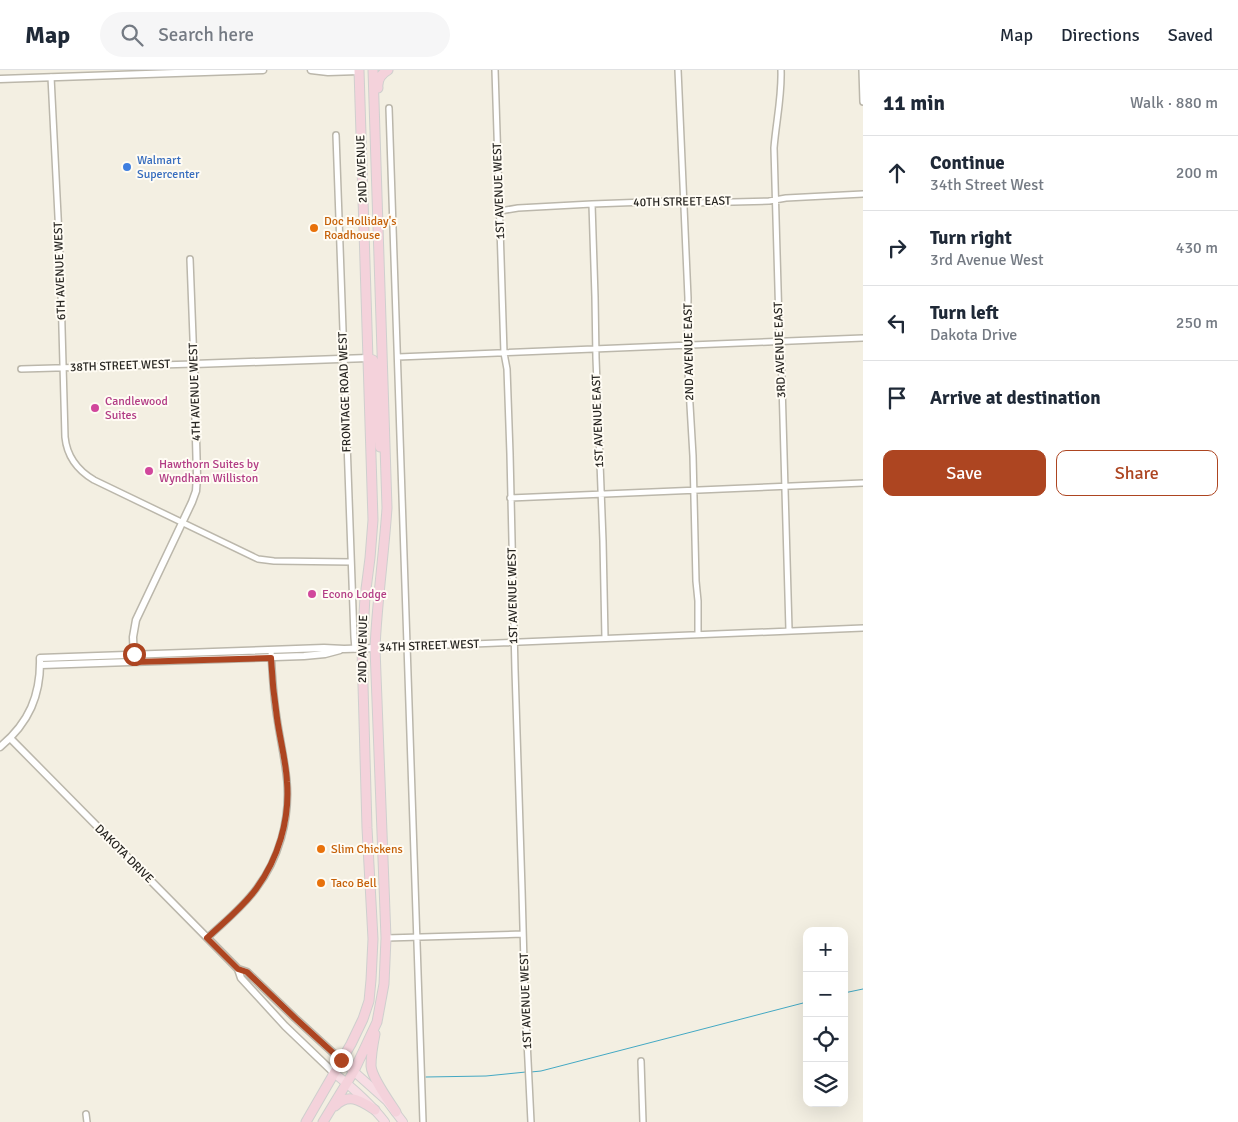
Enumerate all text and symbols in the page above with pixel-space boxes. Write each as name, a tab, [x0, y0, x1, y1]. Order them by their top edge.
search box	[100, 12, 450, 57]
text: Map	[25, 20, 70, 50]
icon: search	[118, 21, 146, 49]
text: Search here	[158, 23, 254, 47]
text: Map	[1000, 24, 1033, 46]
text: Directions	[1061, 24, 1140, 46]
text: Saved	[1168, 24, 1213, 46]
text: 11 min	[883, 90, 945, 116]
text: Walk · 880 m	[1130, 93, 1218, 113]
street label: 2ND AVENUE	[353, 134, 371, 203]
street label: 1ST AVENUE WEST	[490, 142, 508, 240]
text: Continue	[930, 151, 1005, 175]
place label: Walmart Supercenter	[137, 153, 200, 182]
icon: ahead	[883, 159, 911, 187]
marker: Walmart Supercenter	[121, 161, 133, 173]
text: 200 m	[1176, 163, 1218, 183]
text: 34th Street West	[930, 175, 1044, 195]
street label: 40TH STREET EAST	[633, 194, 731, 210]
place label: Doc Holliday's Roadhouse	[324, 214, 396, 243]
street label: 6TH AVENUE WEST	[51, 221, 69, 320]
marker: Doc Holliday's Roadhouse	[308, 222, 320, 234]
text: Turn right	[930, 226, 1012, 250]
icon: right	[883, 234, 911, 262]
text: 430 m	[1176, 238, 1218, 258]
text: 3rd Avenue West	[930, 250, 1044, 270]
street label: 3RD AVENUE EAST	[771, 301, 789, 398]
text: Turn left	[930, 301, 999, 325]
street label: 2ND AVENUE EAST	[681, 303, 697, 401]
icon: left	[883, 309, 911, 337]
text: 250 m	[1176, 313, 1218, 333]
text: Dakota Drive	[930, 325, 1017, 345]
street label: FRONTAGE ROAD WEST	[335, 331, 355, 453]
street label: 4TH AVENUE WEST	[186, 342, 204, 441]
street label: 38TH STREET WEST	[70, 357, 171, 375]
street label: 1ST AVENUE EAST	[589, 374, 607, 468]
icon: arrive	[883, 384, 911, 412]
text: Arrive at destination	[930, 386, 1101, 410]
place label: Candlewood Suites	[105, 394, 168, 423]
marker: Candlewood Suites	[89, 402, 101, 414]
button: Save	[883, 450, 1046, 496]
button: Share	[1056, 450, 1218, 496]
place label: Hawthorn Suites by Wyndham Williston	[159, 457, 259, 486]
marker: Hawthorn Suites by Wyndham Williston	[143, 465, 155, 477]
street label: 1ST AVENUE WEST	[505, 547, 521, 644]
place label: Econo Lodge	[322, 587, 387, 602]
marker: Econo Lodge	[306, 588, 318, 600]
street label: 2ND AVENUE	[355, 614, 371, 683]
street label: 34TH STREET WEST	[379, 637, 480, 655]
route start	[123, 643, 146, 666]
street label: DAKOTA DRIVE	[92, 822, 157, 887]
place label: Slim Chickens	[331, 842, 403, 857]
marker: Slim Chickens	[315, 843, 327, 855]
place label: Taco Bell	[331, 876, 377, 891]
marker: Taco Bell	[315, 877, 327, 889]
map controls	[803, 927, 848, 1107]
button: +	[803, 927, 848, 972]
street label: 1ST AVENUE WEST	[517, 952, 535, 1050]
button: −	[803, 972, 848, 1017]
button: locate	[803, 1017, 848, 1062]
route end	[330, 1049, 353, 1072]
button: layers	[803, 1062, 848, 1107]

